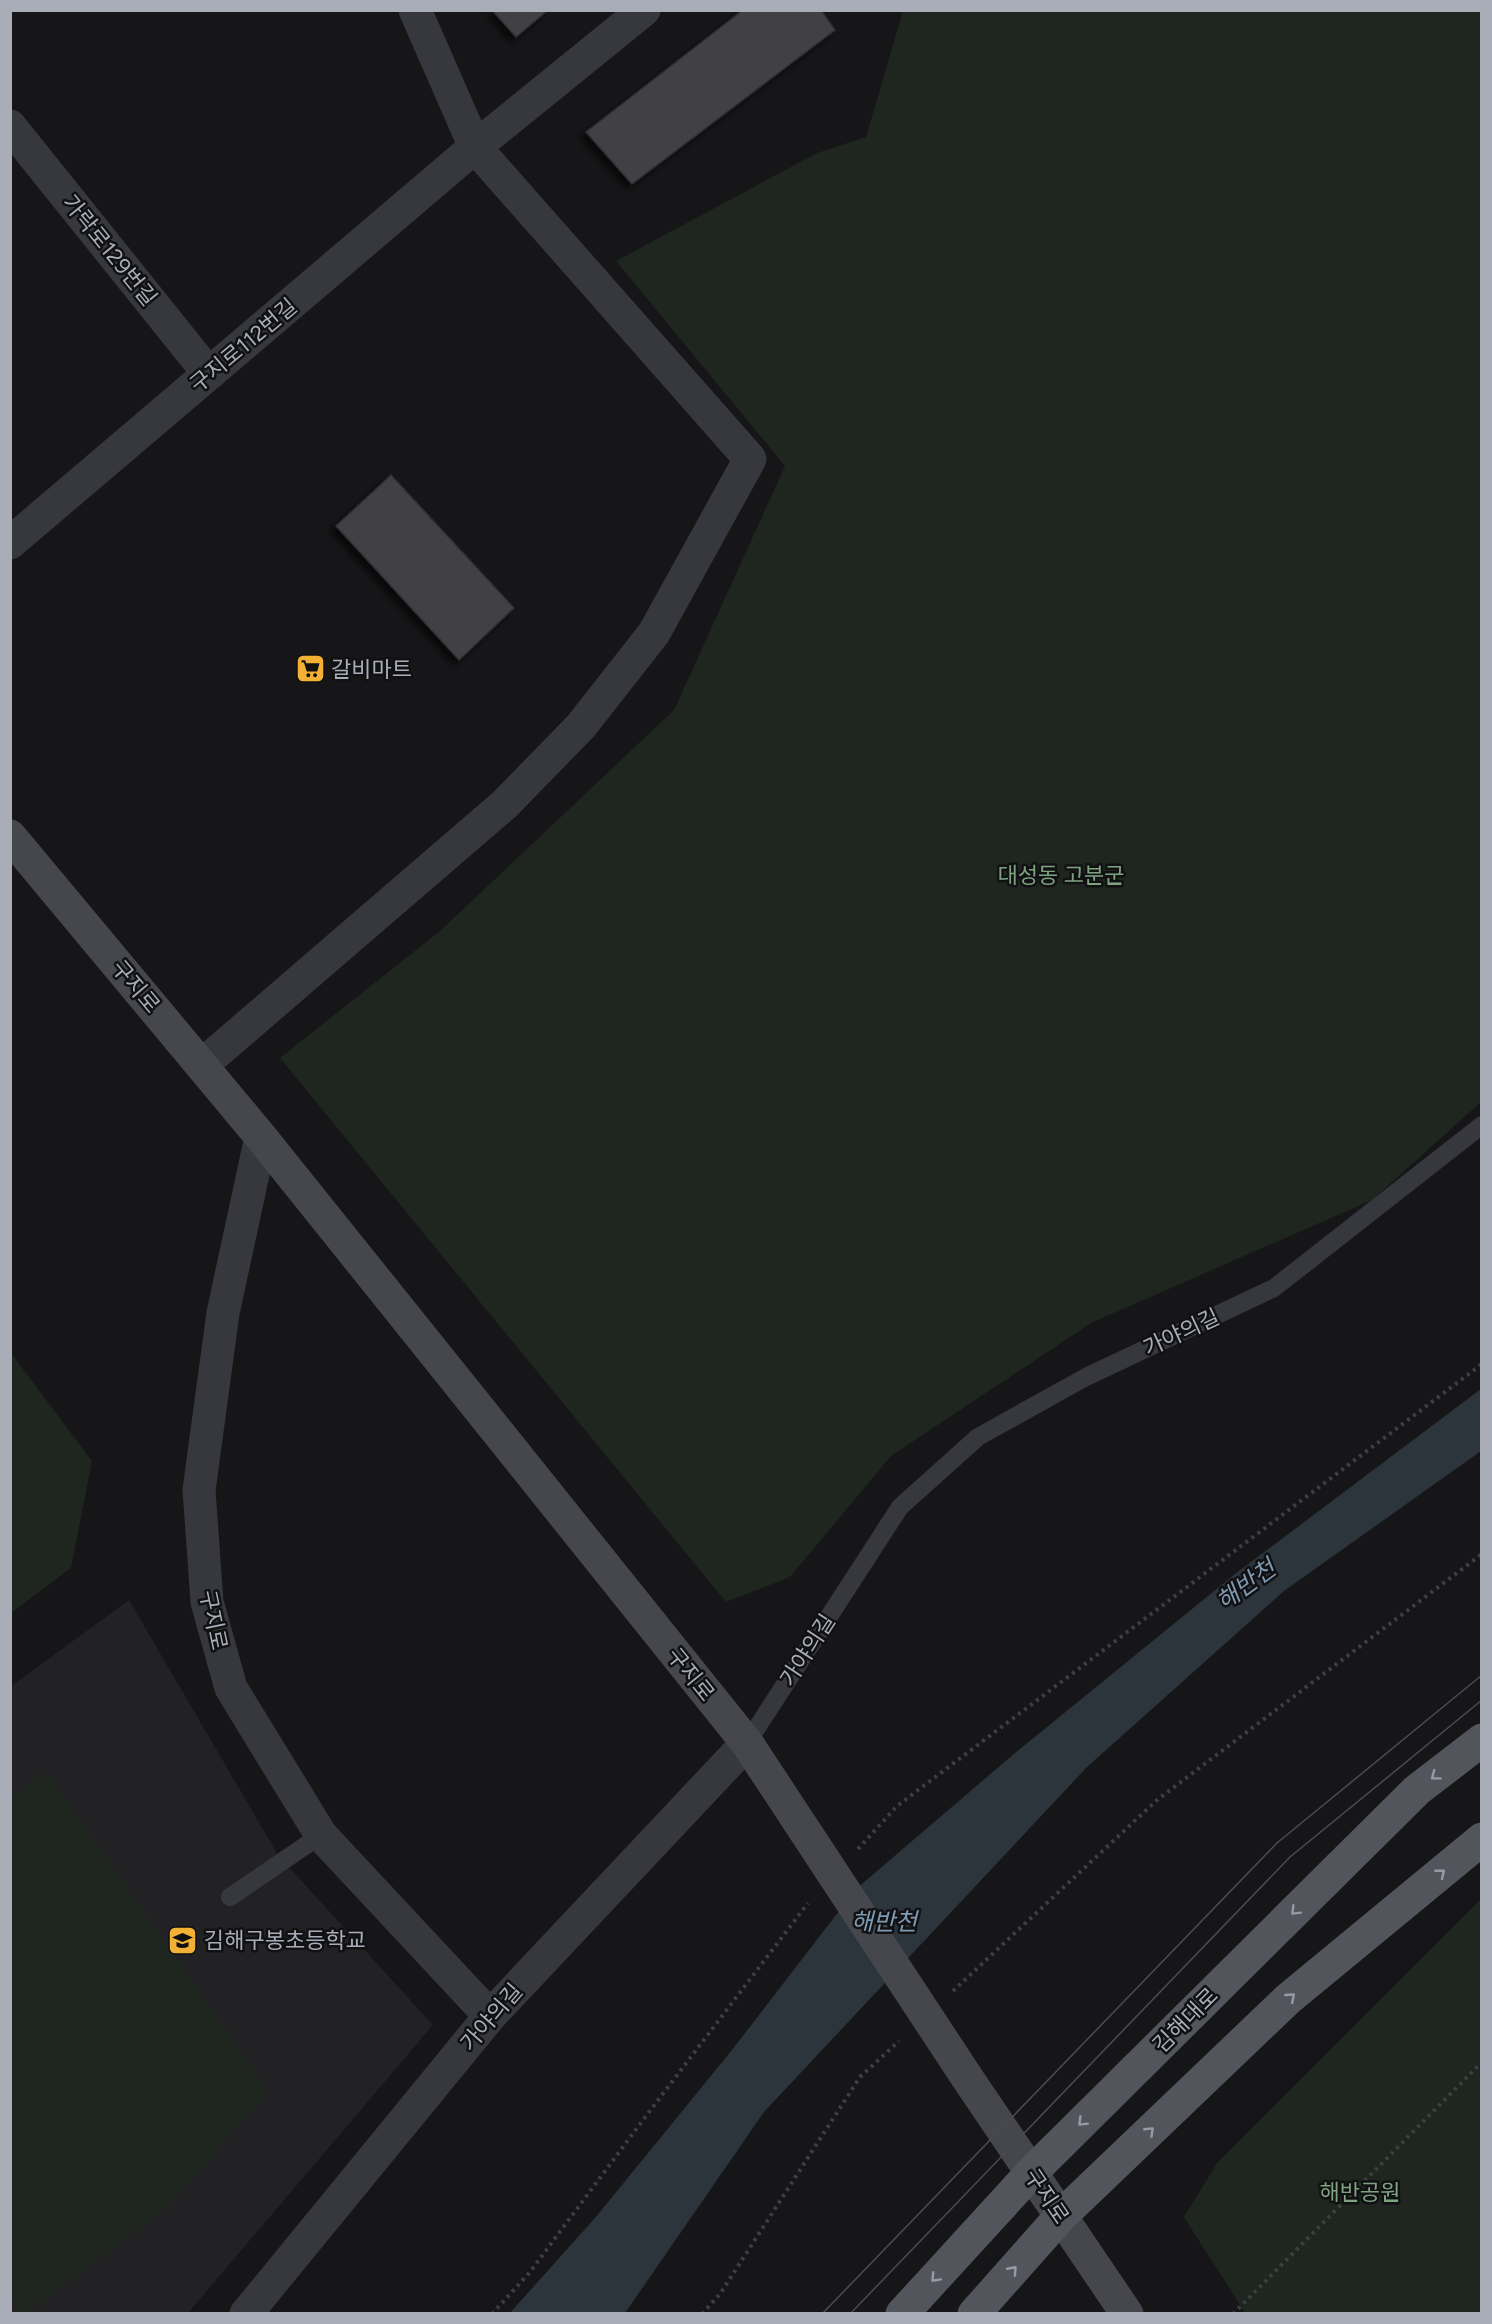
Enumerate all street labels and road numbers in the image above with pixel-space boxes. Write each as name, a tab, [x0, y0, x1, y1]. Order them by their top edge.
street label: 가락로129번길	[57, 189, 163, 311]
street label: 구지로112번길	[184, 293, 302, 398]
street label: 구지로	[106, 954, 165, 1018]
street label: 가야의길	[1139, 1303, 1224, 1362]
street label: 구지로	[194, 1588, 233, 1653]
street label: 가야의길	[774, 1609, 841, 1692]
street label: 구지로	[661, 1642, 720, 1706]
street label: 가야의길	[455, 1978, 528, 2057]
street label: 김해대로	[1147, 1982, 1224, 2059]
street label: 구지로	[1018, 2164, 1075, 2229]

